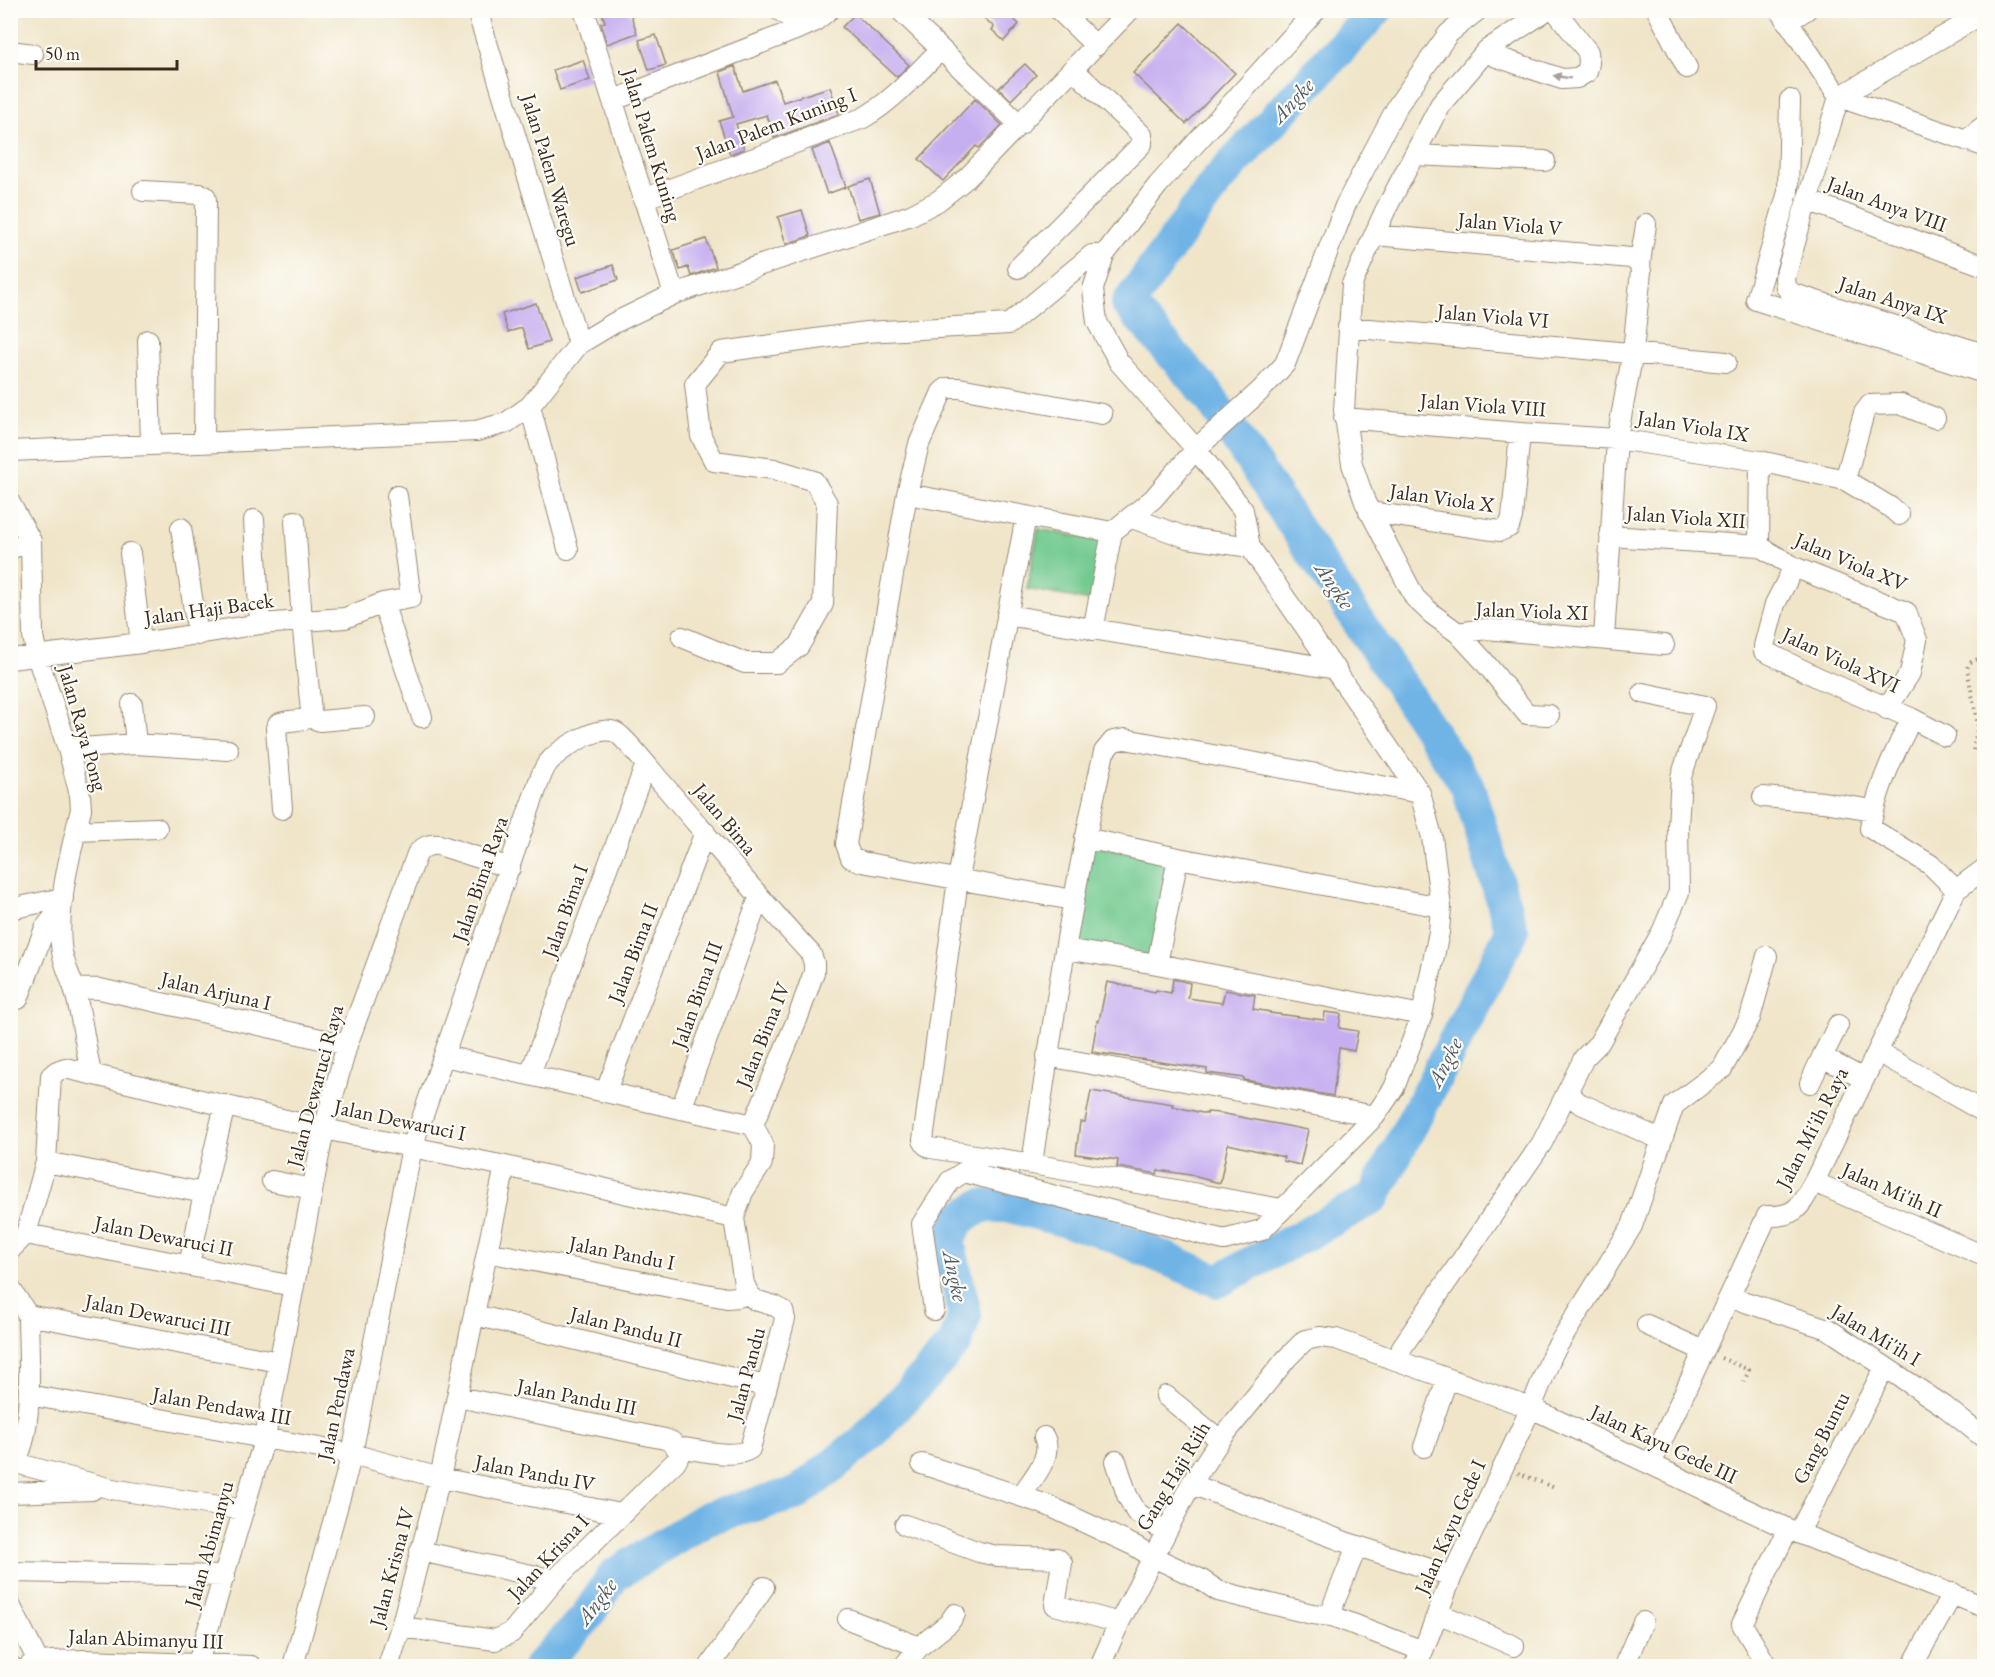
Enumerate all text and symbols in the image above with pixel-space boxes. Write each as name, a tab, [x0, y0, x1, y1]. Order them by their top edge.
scale bar	[36, 33, 177, 71]
text: 50 m	[45, 42, 80, 65]
street label: Jalan Palem Kuning	[616, 63, 689, 226]
water label: Angke	[1263, 71, 1321, 131]
one-way arrow	[1553, 72, 1572, 81]
street label: Jalan Palem Kuning I	[690, 80, 860, 167]
street label: Jalan Palem Waregu	[515, 89, 587, 249]
street label: Jalan Anya VIII	[1821, 169, 1951, 238]
street label: Jalan Viola V	[1455, 205, 1564, 242]
street label: Jalan Anya IX	[1834, 269, 1951, 330]
street label: Jalan Viola VI	[1434, 297, 1550, 334]
street label: Jalan Viola VIII	[1417, 386, 1547, 422]
street label: Jalan Viola IX	[1633, 403, 1751, 448]
street label: Jalan Viola X	[1386, 477, 1496, 518]
street label: Jalan Viola XII	[1623, 499, 1747, 534]
street label: Jalan Viola XV	[1789, 525, 1912, 598]
water label: Angke	[1307, 554, 1361, 615]
street label: Jalan Haji Bacek	[141, 586, 276, 631]
street label: Jalan Viola XI	[1473, 595, 1589, 626]
street label: Jalan Viola XVI	[1776, 620, 1904, 699]
street label: Jalan Raya Pong	[52, 660, 115, 795]
street label: Jalan Bima	[686, 775, 764, 861]
street label: Jalan Bima Raya	[445, 812, 514, 947]
street label: Jalan Bima I	[534, 860, 594, 963]
street label: Jalan Bima II	[600, 899, 664, 1008]
street label: Jalan Bima III	[664, 938, 728, 1054]
street label: Jalan Arjuna I	[156, 964, 274, 1016]
street label: Jalan Bima IV	[728, 977, 796, 1094]
street label: Jalan Dewaruci Raya	[279, 1001, 349, 1172]
water label: Angke	[1419, 1032, 1469, 1094]
street label: Jalan Mi'ih Raya	[1768, 1062, 1854, 1195]
street label: Jalan Dewaruci I	[330, 1092, 468, 1147]
street label: Jalan Mi'ih II	[1836, 1155, 1947, 1224]
street label: Jalan Dewaruci II	[90, 1208, 236, 1262]
street label: Jalan Pandu I	[565, 1229, 677, 1276]
water label: Angke	[936, 1246, 975, 1305]
street label: Jalan Dewaruci III	[81, 1287, 233, 1342]
street label: Jalan Mi'ih I	[1825, 1296, 1926, 1372]
street label: Jalan Pandu II	[565, 1299, 685, 1353]
street label: Jalan Pandu	[720, 1324, 771, 1426]
street label: Jalan Pendawa	[310, 1344, 361, 1465]
street label: Jalan Pandu III	[513, 1371, 639, 1421]
street label: Jalan Pendawa III	[148, 1380, 294, 1431]
street label: Gang Buntu	[1786, 1387, 1855, 1489]
street label: Jalan Kayu Gede III	[1585, 1397, 1742, 1489]
street label: Gang Haji Riih	[1129, 1416, 1216, 1536]
street label: Jalan Pandu IV	[471, 1447, 598, 1498]
street label: Jalan Kayu Gede I	[1407, 1455, 1491, 1600]
street label: Jalan Abimanyu	[177, 1478, 239, 1612]
street label: Jalan Krisna IV	[362, 1503, 421, 1631]
street label: Jalan Krisna I	[499, 1508, 594, 1607]
water label: Angke	[568, 1572, 624, 1632]
street label: Jalan Abimanyu III	[66, 1622, 224, 1655]

